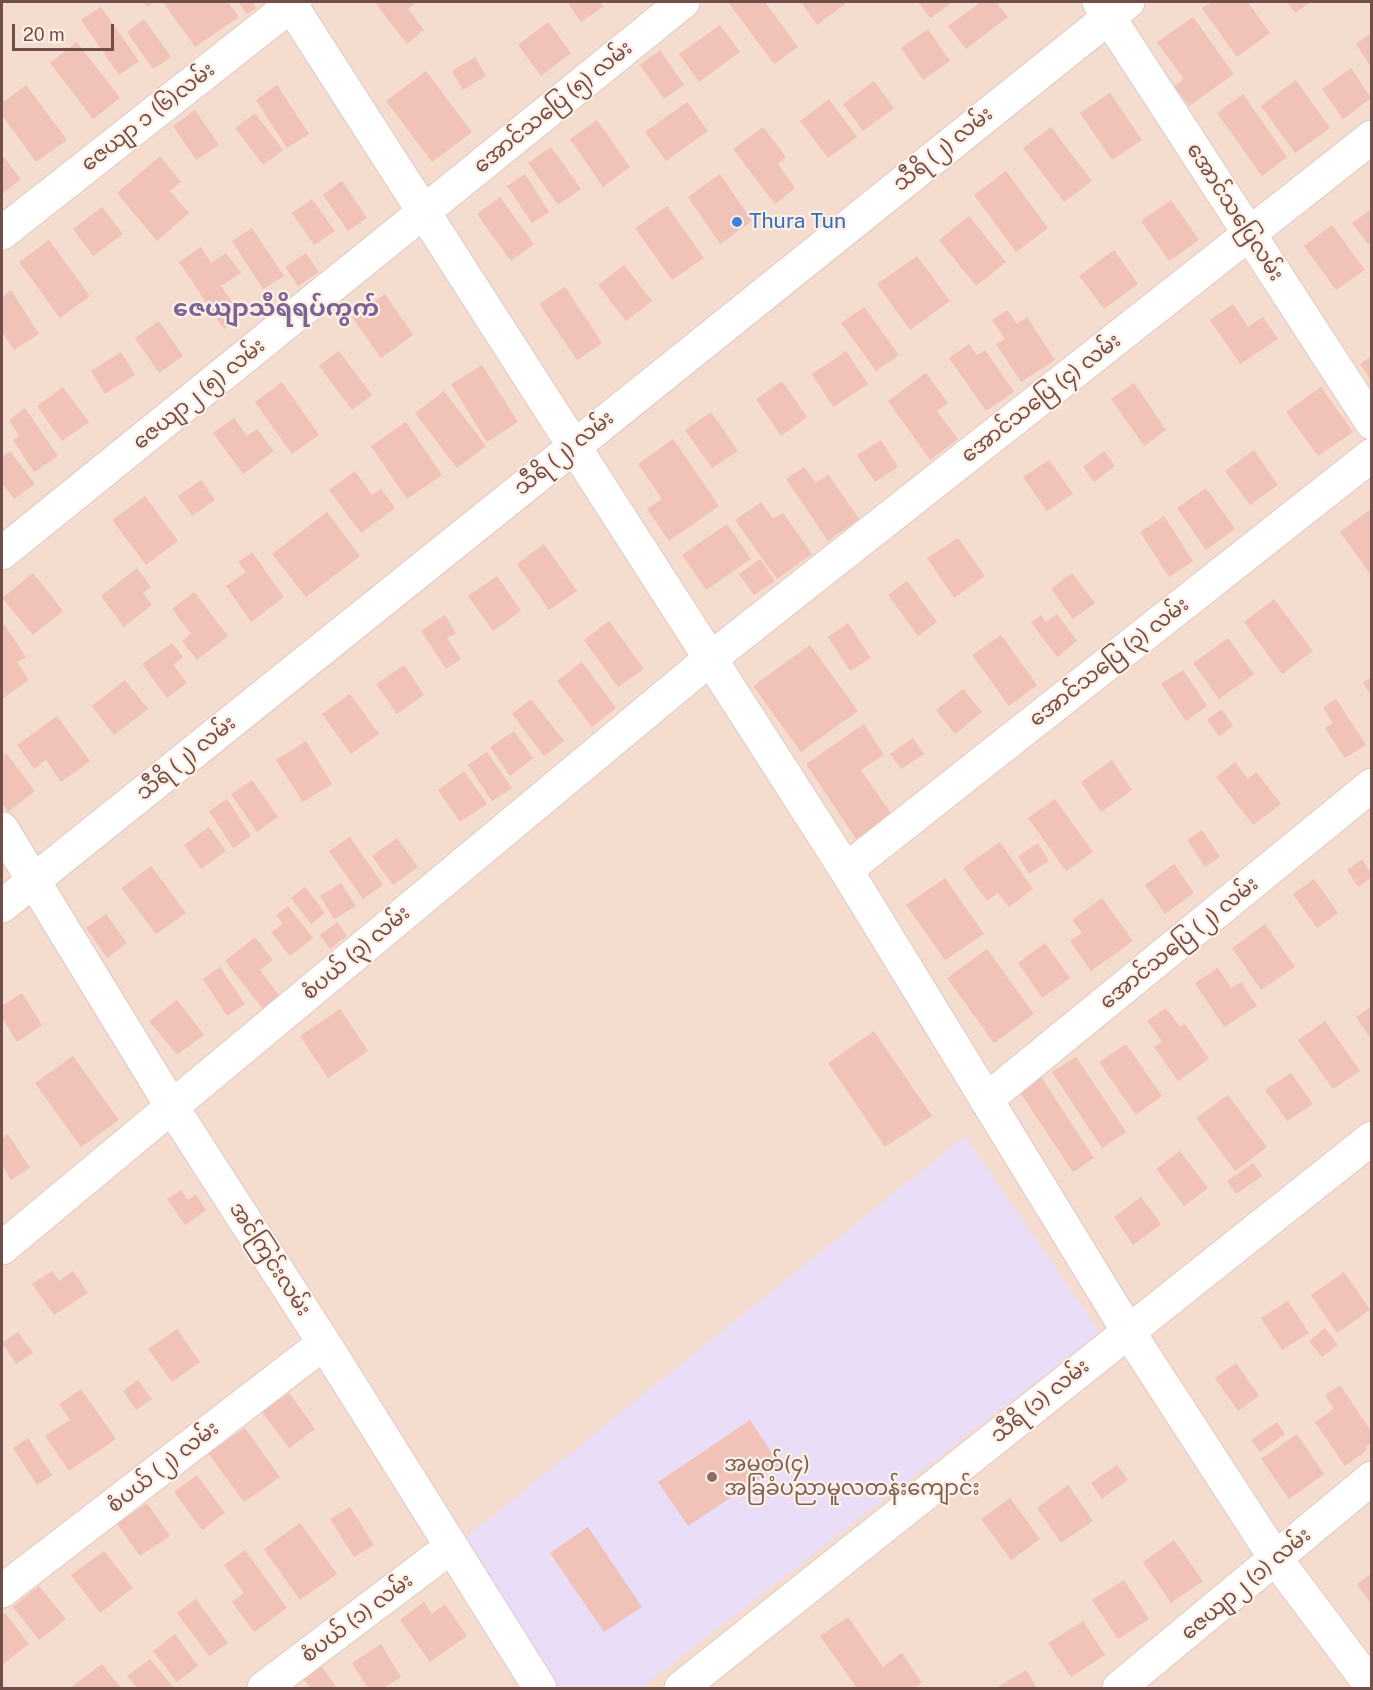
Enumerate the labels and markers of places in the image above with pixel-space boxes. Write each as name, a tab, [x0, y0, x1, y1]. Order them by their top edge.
place label: Thura Tun	[749, 209, 846, 235]
marker: Thura Tun	[730, 215, 744, 229]
place label: အမှတ်(၄) အခြခံပညာမူလတန်းကျောင်း	[724, 1452, 980, 1502]
marker: အမှတ်(၄) အခြခံပညာမူလတန်းကျောင်း	[705, 1470, 719, 1484]

